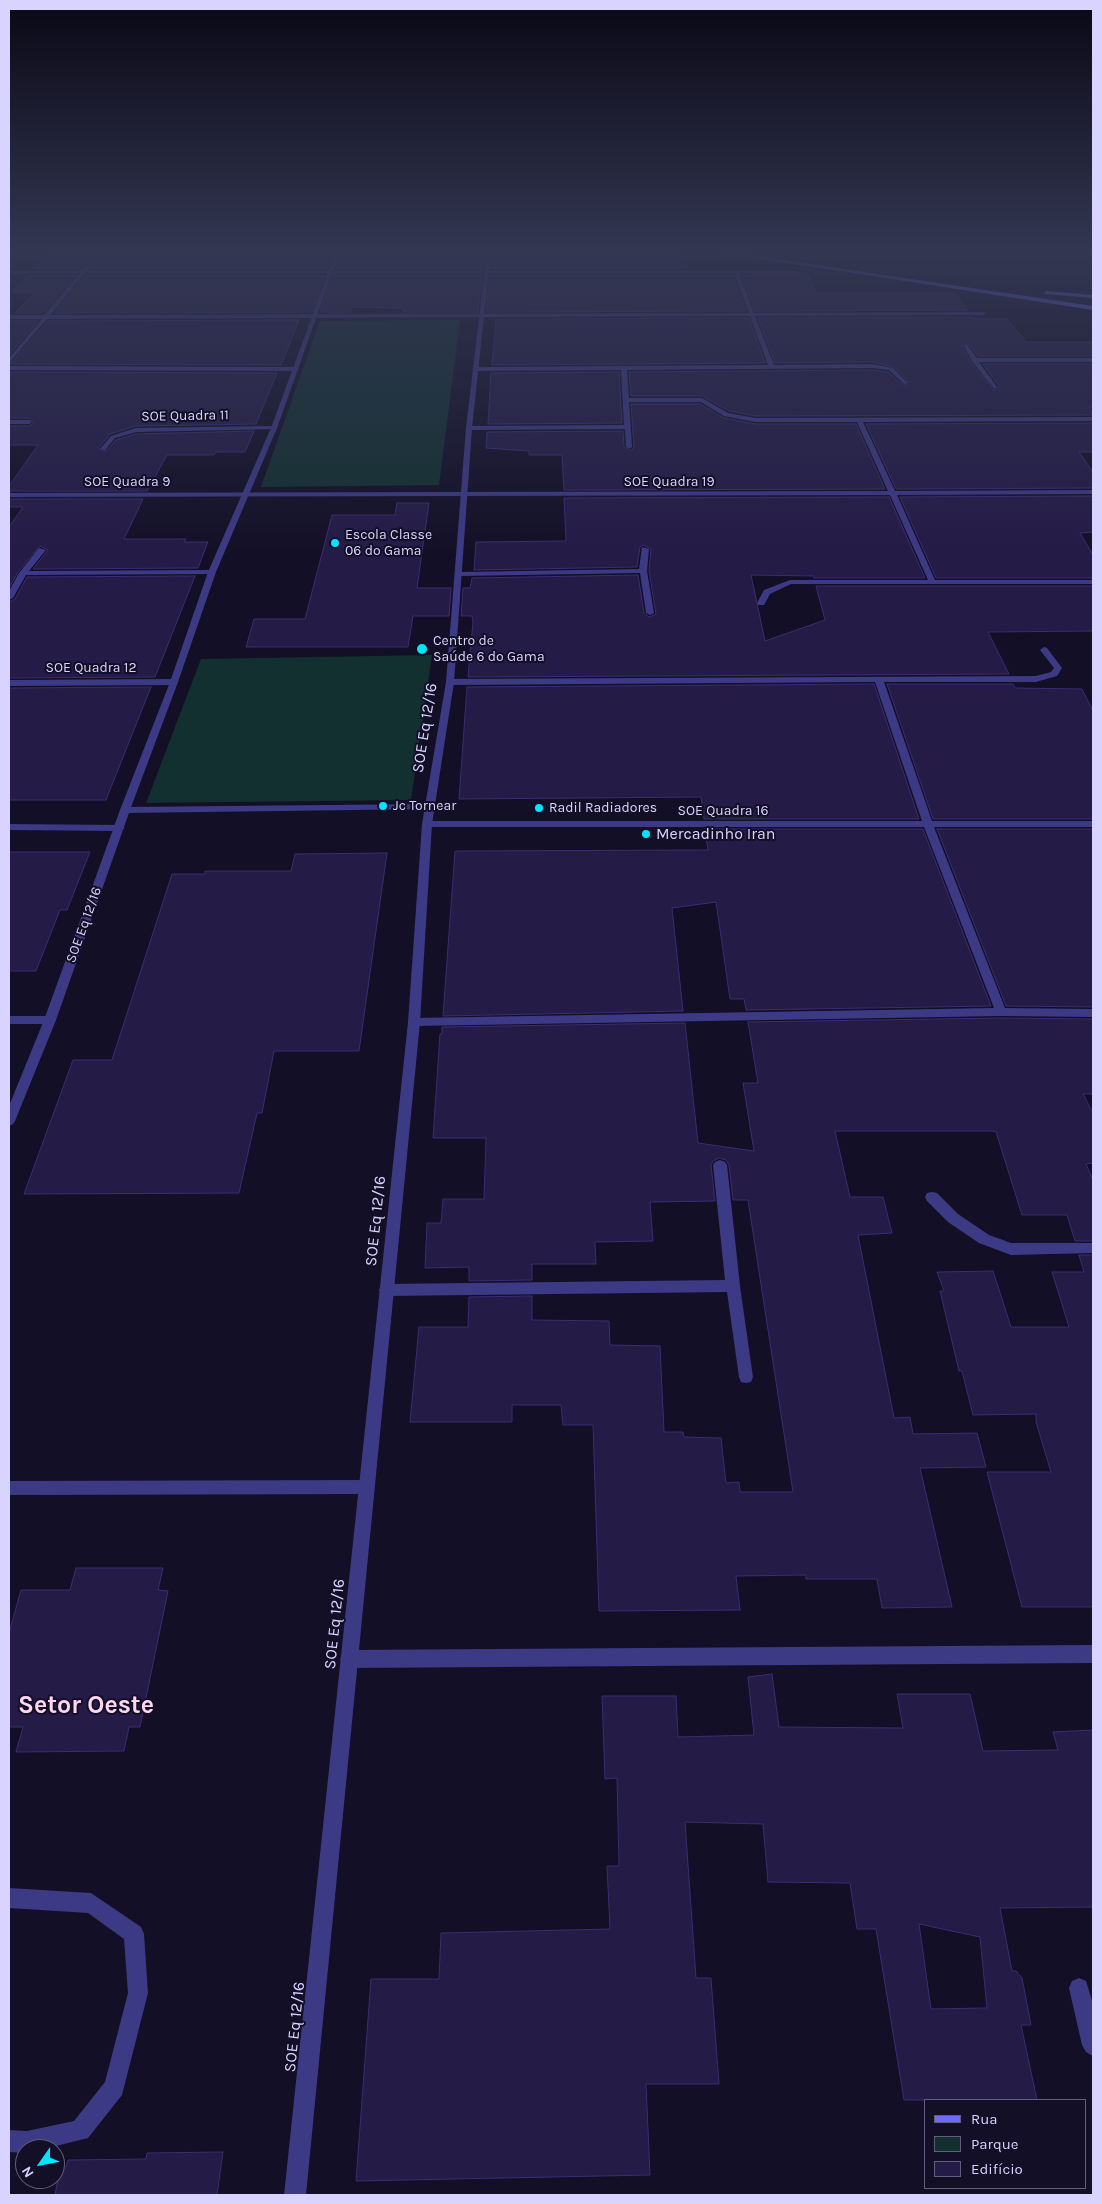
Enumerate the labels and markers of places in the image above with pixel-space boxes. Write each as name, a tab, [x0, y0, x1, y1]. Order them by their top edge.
place label: Escola Classe 06 do Gama	[345, 527, 432, 560]
marker: Escola Classe 06 do Gama	[329, 537, 341, 549]
place label: Centro de Saúde 6 do Gama	[433, 633, 545, 666]
marker: Centro de Saúde 6 do Gama	[415, 642, 429, 656]
place label: Jc Tornear	[393, 798, 456, 814]
marker: Jc Tornear	[377, 800, 389, 812]
place label: Radil Radiadores	[549, 800, 657, 816]
marker: Radil Radiadores	[533, 802, 545, 814]
place label: Mercadinho Iran	[656, 824, 775, 844]
marker: Mercadinho Iran	[640, 828, 652, 840]

